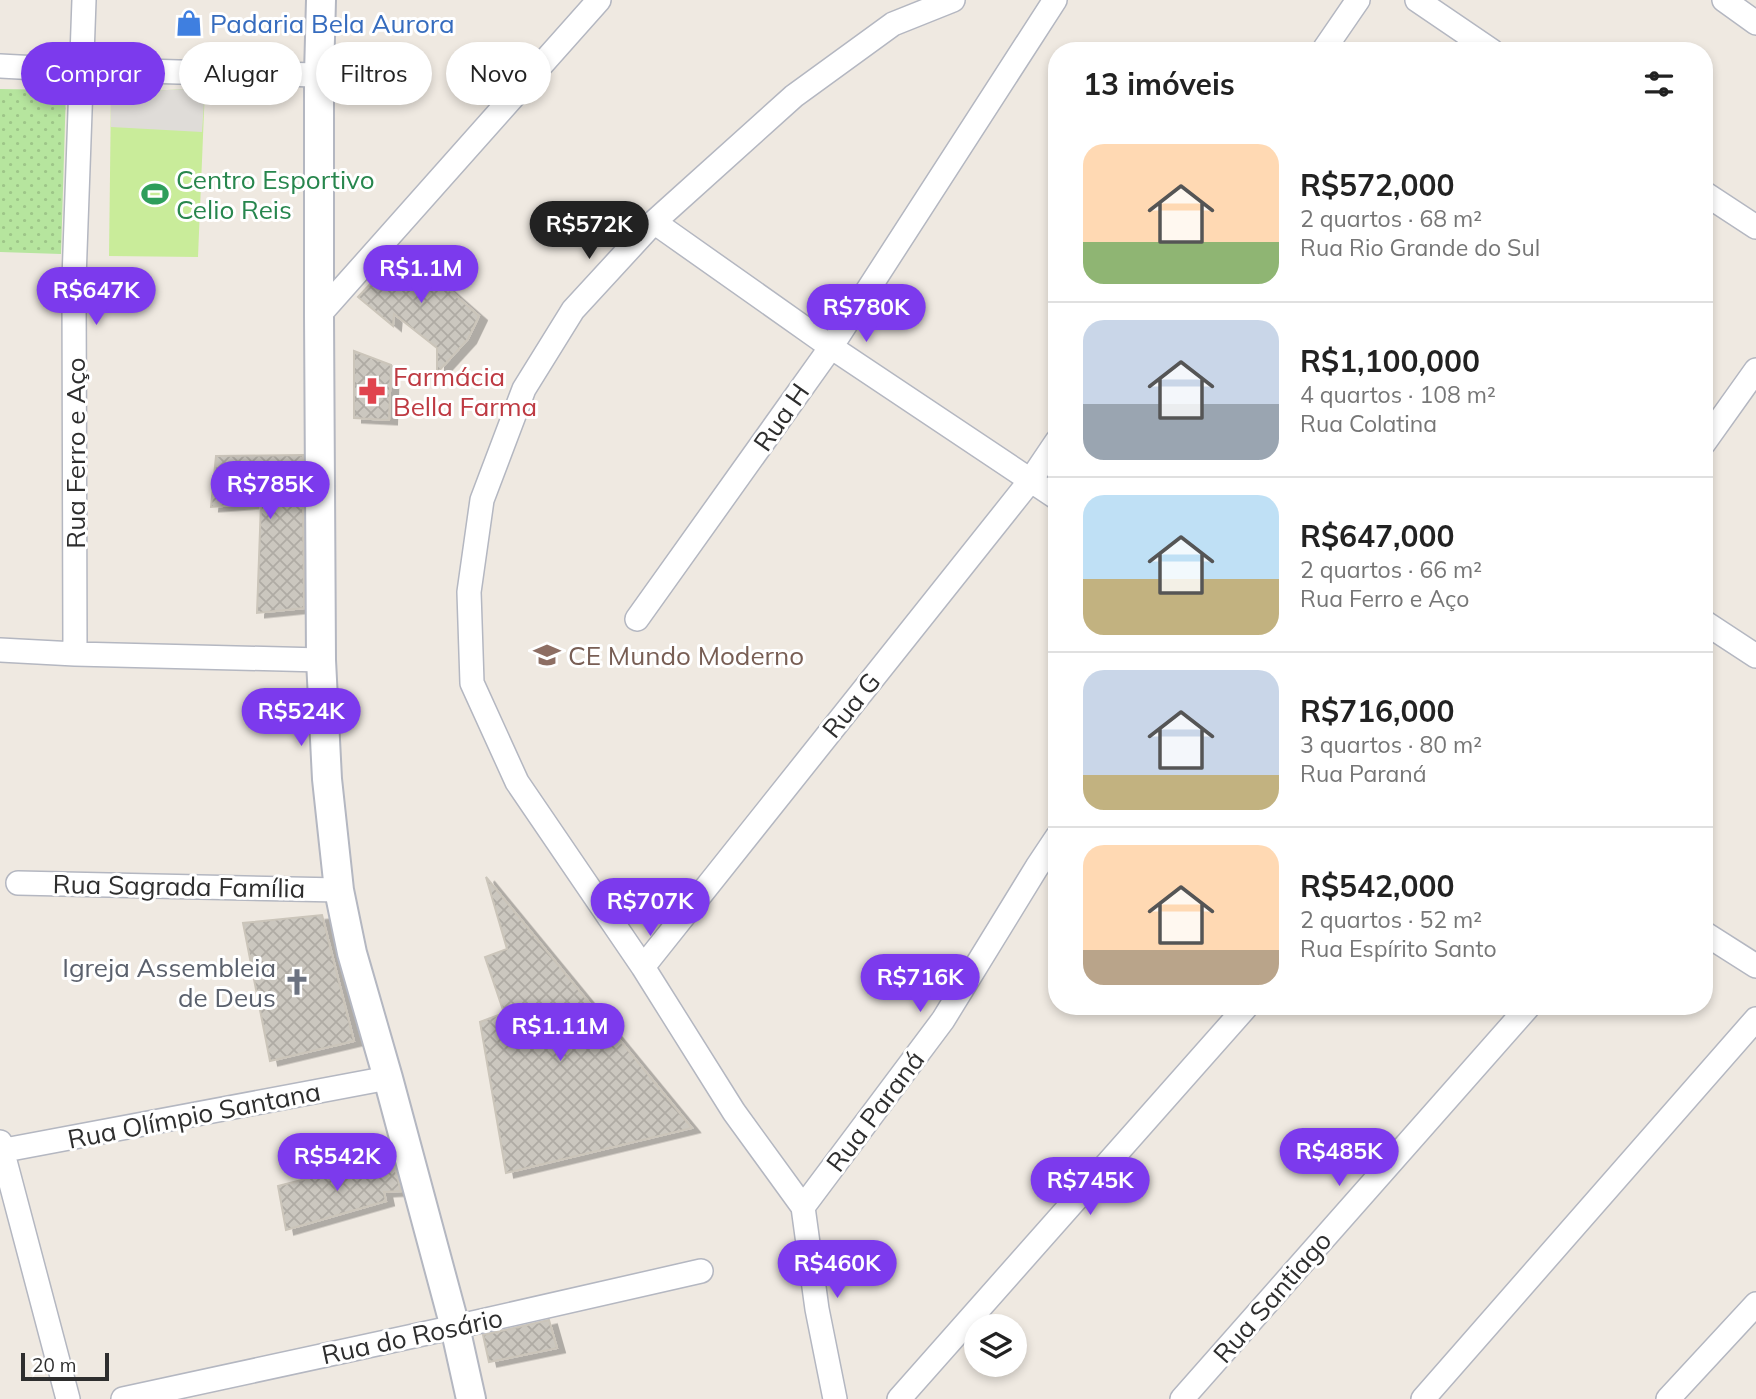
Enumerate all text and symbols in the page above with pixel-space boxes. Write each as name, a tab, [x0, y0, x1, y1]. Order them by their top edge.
place label: Padaria Bela Aurora	[210, 7, 455, 40]
shop icon: Padaria Bela Aurora	[174, 8, 204, 38]
chip: Comprar	[21, 42, 165, 105]
chip: Alugar	[179, 42, 302, 105]
chip: Filtros	[316, 42, 432, 105]
chip: Novo	[446, 42, 551, 105]
text: 13 imóveis	[1083, 65, 1235, 103]
icon: filters	[1640, 65, 1678, 103]
place label: Centro Esportivo Celio Reis	[176, 163, 375, 226]
text: R$572,000	[1300, 166, 1455, 204]
icon: home	[1139, 172, 1223, 256]
sports icon: Centro Esportivo Celio Reis	[140, 179, 170, 209]
pin: R$572K	[532, 202, 646, 261]
text: 2 quartos · 68 m²	[1300, 204, 1482, 233]
text: R$572K	[546, 209, 632, 238]
text: Rua Rio Grande do Sul	[1300, 233, 1540, 262]
pin: R$1.1M	[364, 246, 478, 305]
text: R$1.1M	[379, 253, 463, 282]
pin: R$647K	[39, 268, 153, 327]
text: R$647K	[53, 275, 139, 304]
pin: R$780K	[809, 284, 923, 344]
text: R$780K	[823, 292, 909, 321]
text: R$1,100,000	[1300, 342, 1480, 380]
icon: home	[1139, 348, 1223, 432]
street label: Rua Ferro e Aço	[59, 357, 92, 549]
place label: Farmácia Bella Farma	[393, 360, 537, 423]
pharmacy icon: Farmácia Bella Farma	[357, 376, 387, 406]
street label: Rua H	[746, 377, 816, 457]
text: 4 quartos · 108 m²	[1300, 380, 1496, 409]
text: Rua Colatina	[1300, 409, 1437, 438]
pin: R$785K	[213, 462, 327, 521]
text: R$785K	[227, 469, 313, 498]
text: R$647,000	[1300, 517, 1455, 555]
icon: home	[1139, 523, 1223, 607]
text: 2 quartos · 66 m²	[1300, 555, 1482, 584]
text: Rua Ferro e Aço	[1300, 584, 1469, 613]
place label: CE Mundo Moderno	[568, 639, 804, 672]
school or university icon: CE Mundo Moderno	[532, 640, 562, 670]
street label: Rua G	[815, 666, 887, 744]
pin: R$524K	[244, 688, 358, 748]
text: R$716,000	[1300, 692, 1455, 730]
text: R$524K	[258, 696, 344, 725]
icon: home	[1139, 698, 1223, 782]
text: 3 quartos · 80 m²	[1300, 730, 1482, 759]
text: Rua Paraná	[1300, 759, 1427, 788]
street label: Rua Sagrada Família	[52, 867, 306, 905]
text: R$542,000	[1300, 867, 1455, 905]
icon: home	[1139, 873, 1223, 957]
pin: R$707K	[593, 878, 707, 938]
text: R$707K	[607, 886, 693, 915]
text: 2 quartos · 52 m²	[1300, 905, 1482, 934]
text: Rua Espírito Santo	[1300, 934, 1497, 963]
place label: Igreja Assembleia de Deus	[62, 951, 276, 1014]
pin: R$716K	[863, 954, 977, 1014]
text: R$716K	[877, 962, 963, 991]
church icon: Igreja Assembleia de Deus	[282, 967, 312, 997]
pin: R$1.11M	[495, 1004, 625, 1063]
text: R$1.11M	[511, 1011, 609, 1040]
street label: Rua Paraná	[819, 1044, 931, 1178]
street label: Rua Olímpio Santana	[65, 1074, 323, 1156]
pin: R$485K	[1282, 1128, 1396, 1188]
pin: R$542K	[280, 1134, 394, 1193]
text: R$485K	[1296, 1136, 1382, 1165]
text: R$542K	[294, 1141, 380, 1170]
pin: R$745K	[1033, 1158, 1147, 1217]
text: R$745K	[1047, 1165, 1133, 1194]
street label: Rua Santiago	[1206, 1224, 1338, 1370]
pin: R$460K	[780, 1240, 894, 1300]
text: R$460K	[794, 1248, 880, 1277]
street label: Rua do Rosário	[319, 1301, 505, 1371]
map controls	[964, 1314, 1027, 1377]
button: layers	[964, 1314, 1027, 1377]
scale bar	[21, 1350, 108, 1382]
text: 20 m	[32, 1353, 76, 1377]

